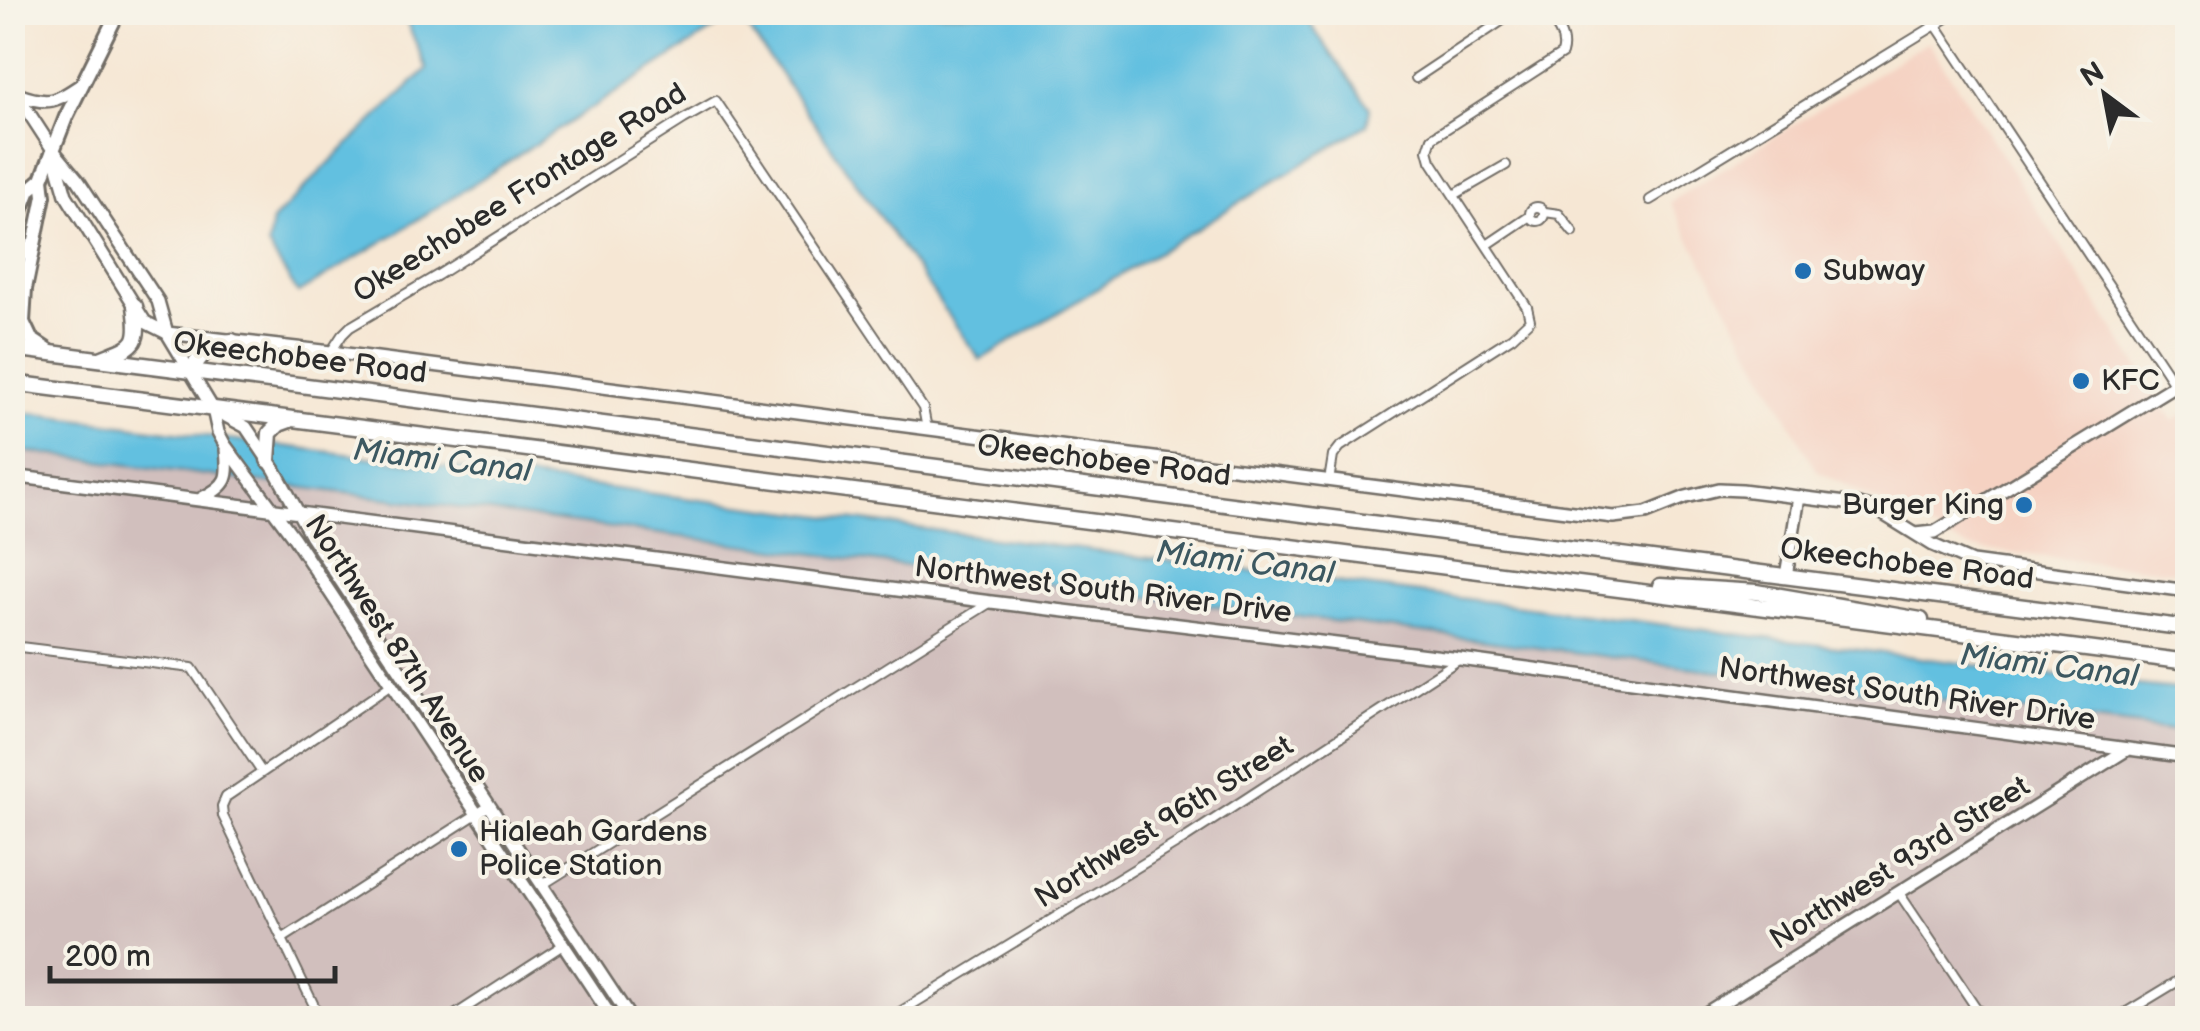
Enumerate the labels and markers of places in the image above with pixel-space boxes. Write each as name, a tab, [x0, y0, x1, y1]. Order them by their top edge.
place label: Subway	[1823, 253, 1925, 289]
marker: Subway	[1792, 260, 1814, 282]
place label: KFC	[2101, 363, 2160, 399]
marker: KFC	[2070, 370, 2092, 392]
place label: Burger King	[1842, 487, 2004, 523]
marker: Burger King	[2013, 494, 2035, 516]
place label: Hialeah Gardens Police Station	[479, 814, 707, 884]
marker: Hialeah Gardens Police Station	[448, 838, 470, 860]

